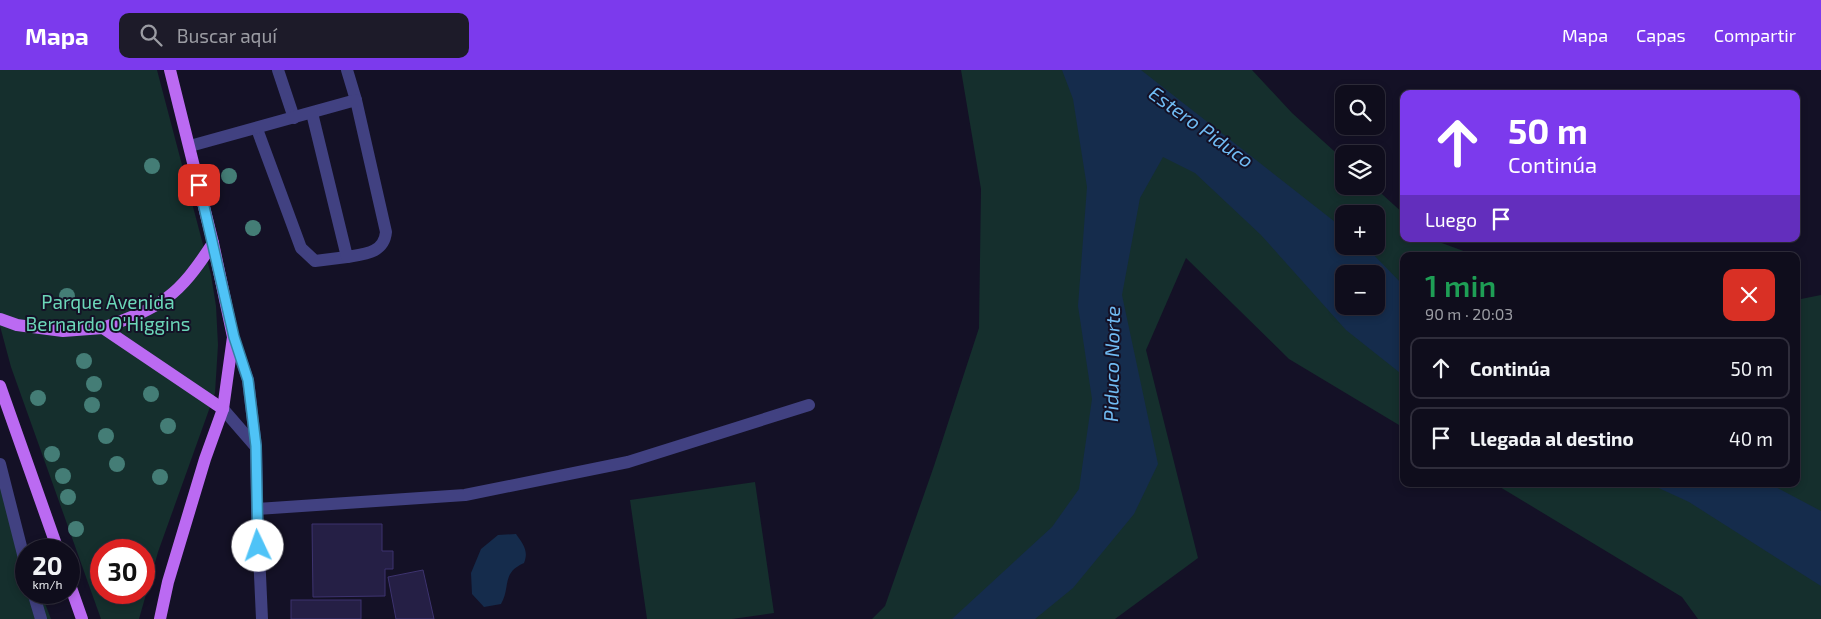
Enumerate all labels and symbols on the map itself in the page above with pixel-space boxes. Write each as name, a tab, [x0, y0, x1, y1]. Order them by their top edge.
water label: Estero Piduco	[1145, 80, 1259, 172]
pin	[178, 164, 220, 206]
park label: Parque Avenida Bernardo O'Higgins	[25, 290, 191, 335]
water label: Piduco Norte	[1098, 305, 1124, 422]
position arrow	[231, 519, 283, 571]
speed limit sign: 30	[90, 539, 155, 604]

